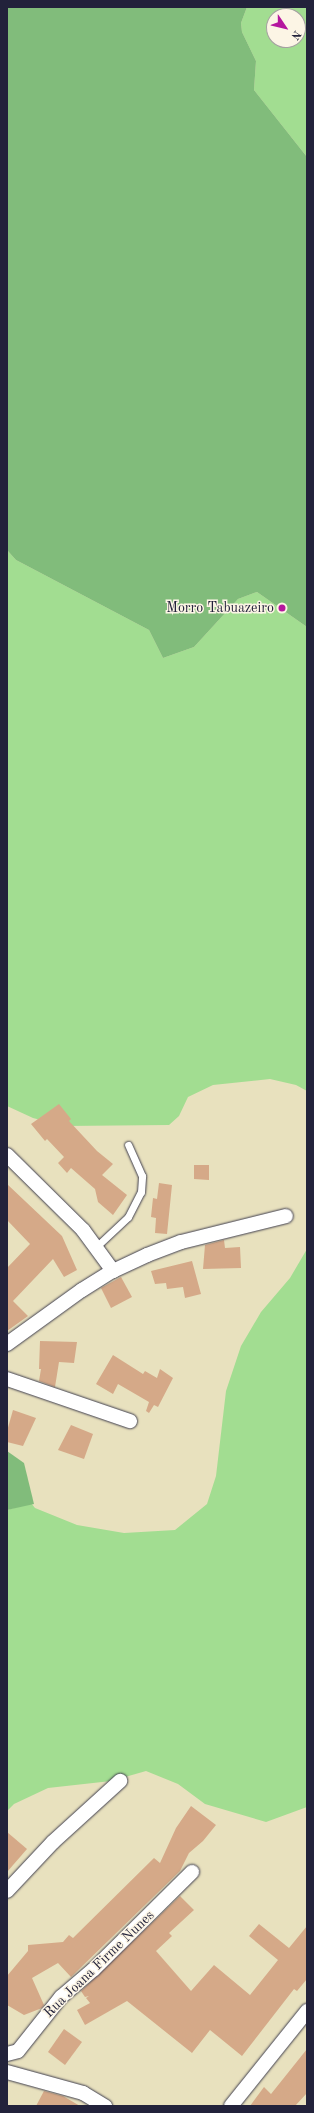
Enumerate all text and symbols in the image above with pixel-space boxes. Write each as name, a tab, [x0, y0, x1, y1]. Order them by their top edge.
north arrow	[266, 8, 306, 48]
text: N	[289, 28, 302, 41]
place label: Morro Tabuazeiro	[166, 600, 274, 616]
marker: Morro Tabuazeiro	[277, 603, 287, 613]
street label: Rua Joana Firme Nunes	[40, 1907, 158, 2021]

